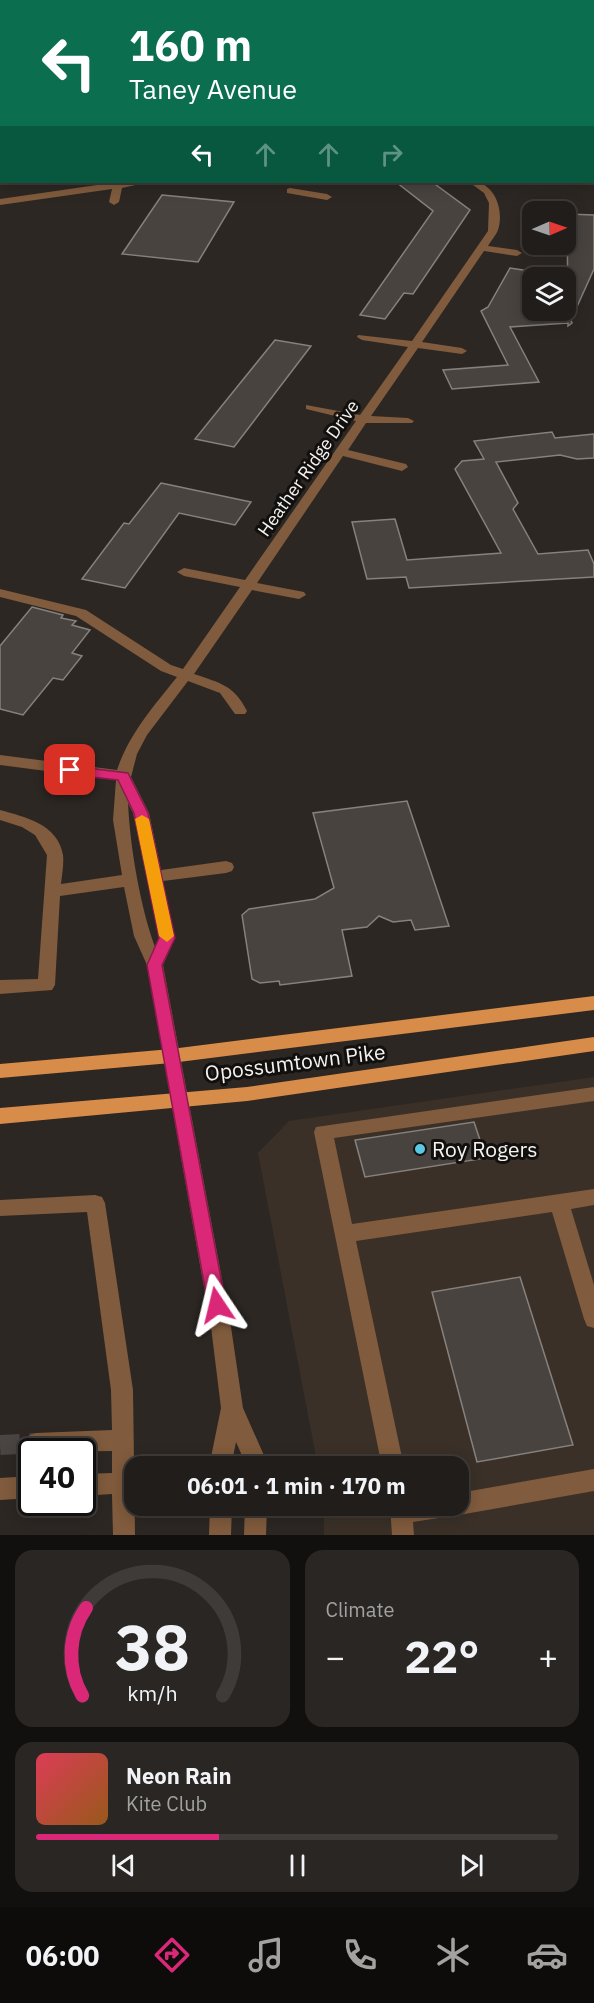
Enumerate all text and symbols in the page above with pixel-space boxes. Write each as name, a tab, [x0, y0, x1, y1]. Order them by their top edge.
text: 160 m	[129, 18, 252, 73]
icon: left	[30, 24, 108, 102]
text: Taney Avenue	[129, 71, 297, 106]
icon: left	[186, 138, 219, 171]
icon: ahead	[249, 138, 282, 171]
icon: ahead	[312, 138, 345, 171]
icon: right	[375, 138, 408, 171]
north arrow	[522, 201, 576, 255]
map controls	[522, 201, 576, 321]
button: layers	[522, 267, 576, 321]
street label: Heather Ridge Drive	[252, 395, 364, 541]
pin	[44, 744, 95, 795]
icon: arrive	[53, 753, 86, 786]
street label: Opossumtown Pike	[203, 1037, 387, 1087]
place label: Roy Rogers	[432, 1135, 538, 1163]
marker: Roy Rogers	[413, 1142, 427, 1156]
position arrow	[185, 1273, 249, 1337]
speed limit sign: 40	[18, 1438, 96, 1516]
text: 06:01 · 1 min · 170 m	[187, 1471, 406, 1500]
text: Climate	[326, 1596, 394, 1623]
text: 38	[115, 1606, 190, 1687]
text: 22°	[404, 1627, 479, 1685]
text: −	[326, 1635, 345, 1678]
text: +	[538, 1635, 558, 1678]
text: km/h	[127, 1679, 177, 1707]
text: Neon Rain	[126, 1761, 232, 1790]
text: Kite Club	[126, 1790, 207, 1817]
icon: previous	[107, 1849, 140, 1882]
icon: pause	[281, 1849, 314, 1882]
icon: next	[455, 1849, 488, 1882]
icon: directions	[151, 1934, 193, 1976]
icon: music	[245, 1934, 287, 1976]
icon: phone	[339, 1934, 381, 1976]
icon: climate	[432, 1934, 474, 1976]
icon: car	[526, 1934, 568, 1976]
text: 06:00	[26, 1938, 100, 1973]

